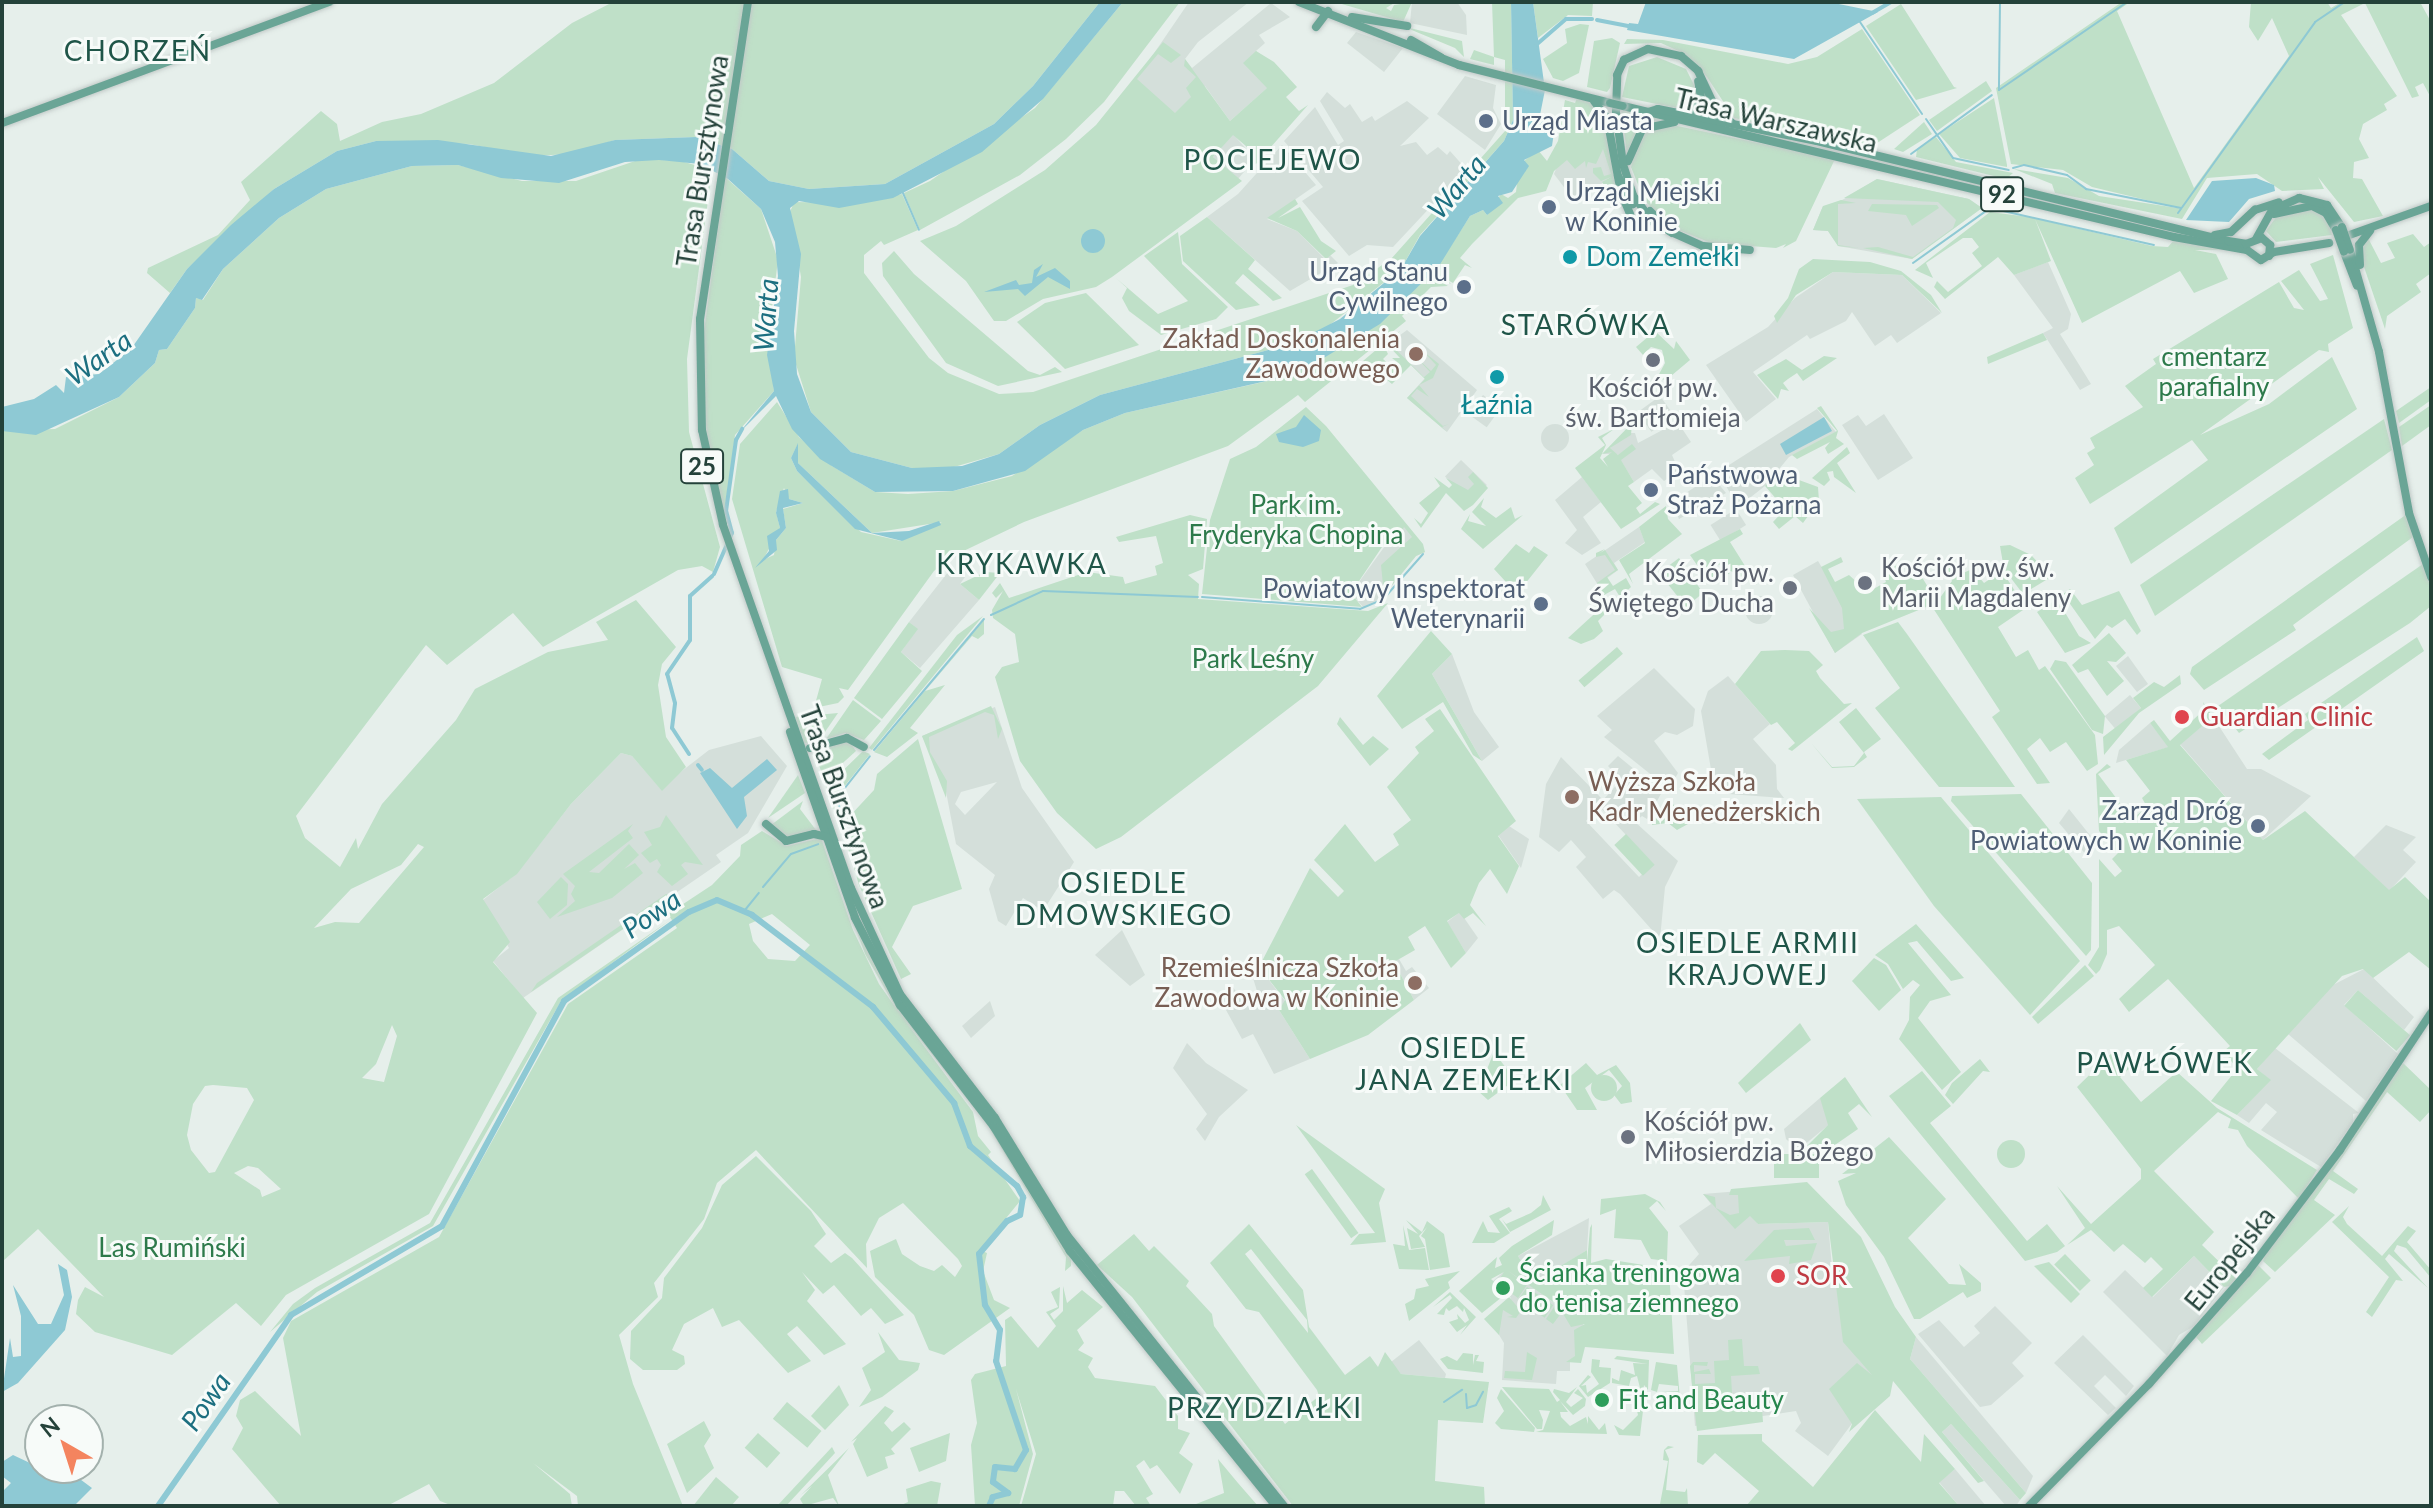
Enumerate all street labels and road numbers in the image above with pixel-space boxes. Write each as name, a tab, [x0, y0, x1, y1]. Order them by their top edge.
street label: Trasa Bursztynowa	[671, 53, 735, 269]
street label: Trasa Warszawska	[1672, 83, 1880, 159]
road number: 92	[1980, 174, 2024, 214]
road number: 25	[680, 446, 724, 486]
street label: Trasa Bursztynowa	[793, 701, 895, 913]
street label: Europejska	[2179, 1201, 2281, 1317]

